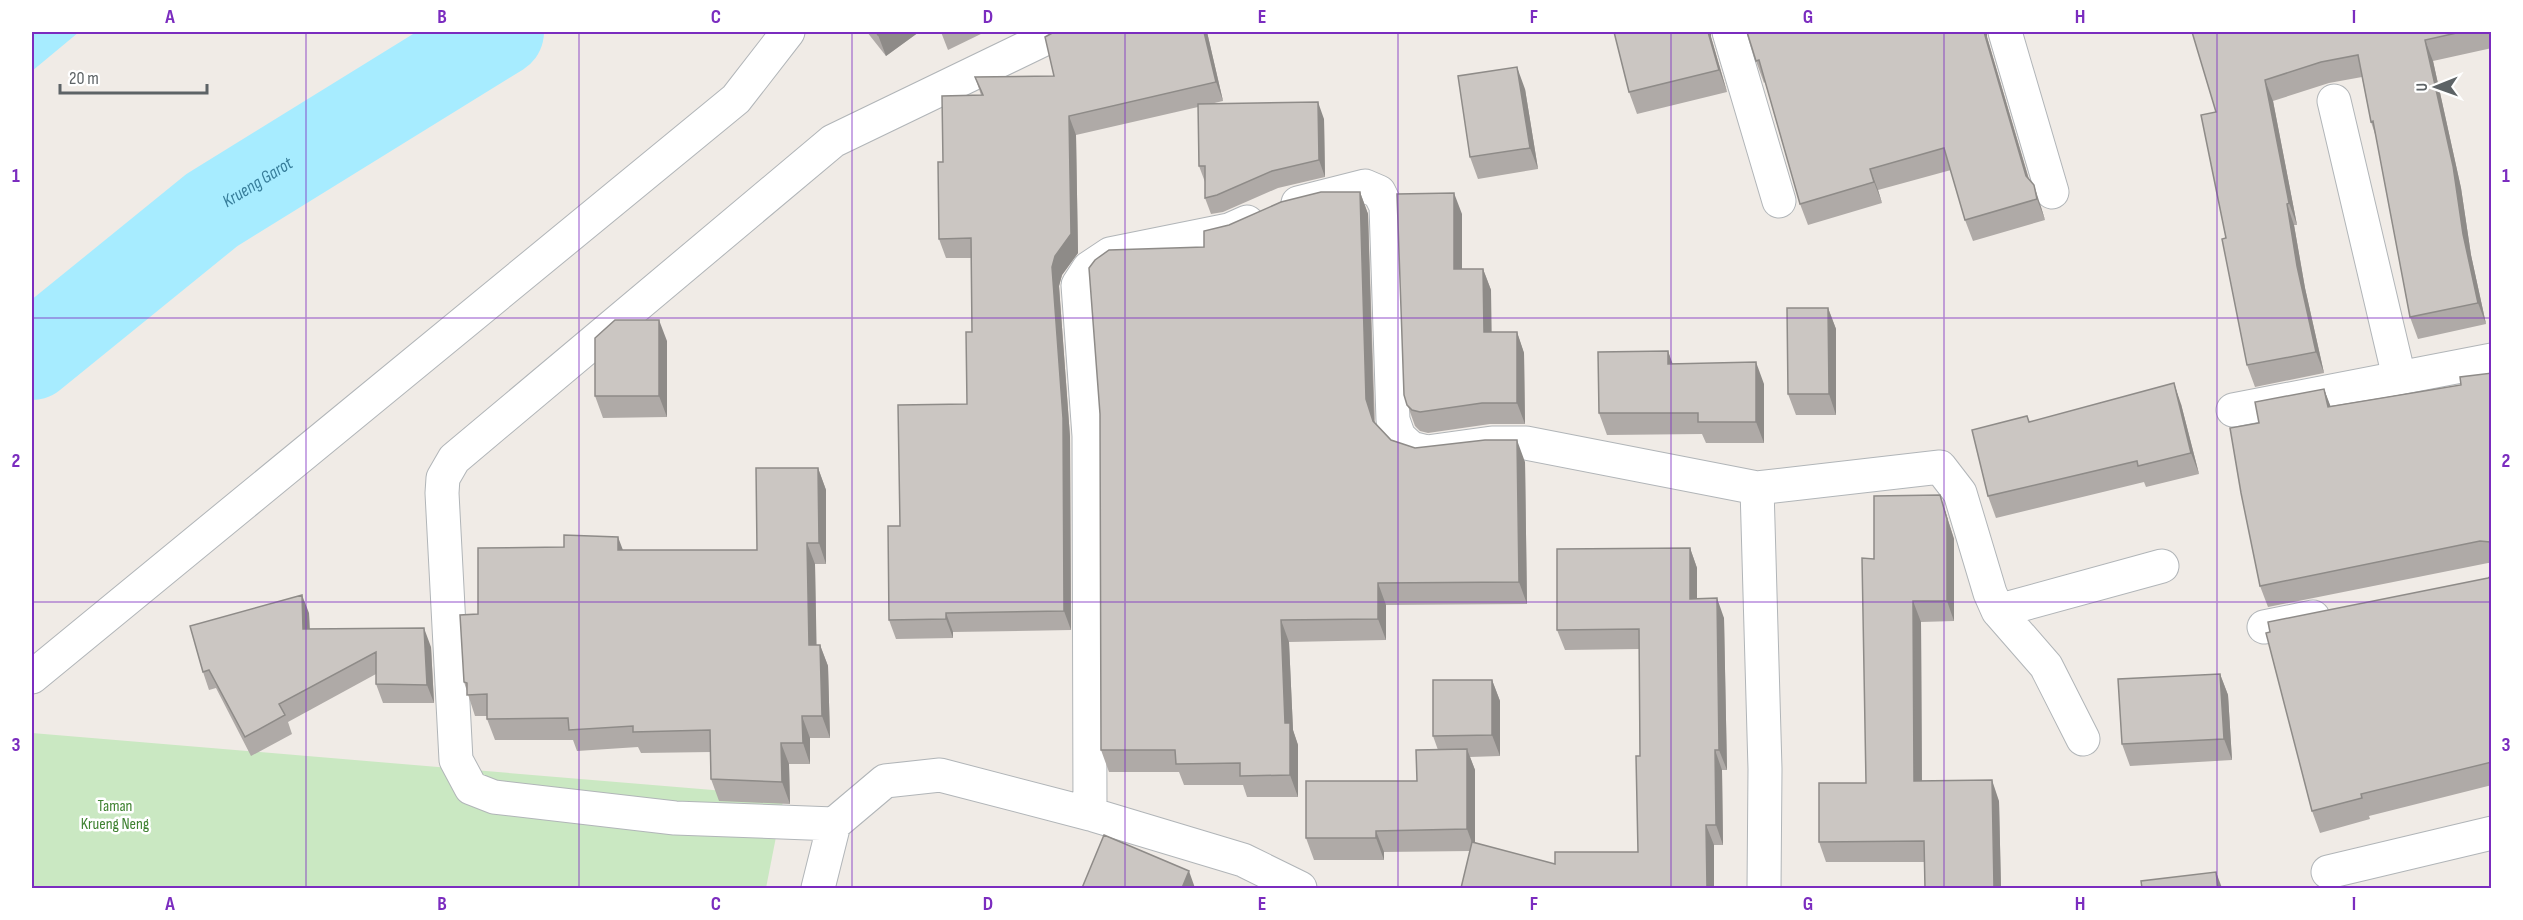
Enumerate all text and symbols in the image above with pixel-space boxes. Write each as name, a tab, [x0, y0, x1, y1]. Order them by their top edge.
text: A	[164, 5, 175, 29]
text: B	[437, 5, 447, 29]
text: C	[711, 5, 721, 29]
text: D	[983, 5, 993, 29]
text: E	[1258, 5, 1266, 29]
text: F	[1530, 5, 1538, 29]
text: G	[1803, 5, 1813, 29]
text: H	[2075, 5, 2085, 29]
text: I	[2352, 5, 2356, 29]
scale bar	[60, 57, 207, 95]
north arrow	[2406, 57, 2466, 117]
text: 20 m	[69, 68, 99, 89]
text: U	[2413, 83, 2432, 92]
water label: Krueng Garot	[219, 152, 297, 212]
text: 1	[12, 164, 20, 188]
text: 1	[2502, 164, 2510, 188]
text: 2	[12, 449, 20, 473]
text: 2	[2502, 449, 2510, 473]
text: 3	[12, 733, 21, 757]
text: 3	[2502, 733, 2511, 757]
park label: Taman Krueng Neng	[81, 797, 149, 834]
text: A	[164, 892, 175, 916]
text: B	[437, 892, 447, 916]
text: C	[711, 892, 721, 916]
text: D	[983, 892, 993, 916]
text: E	[1258, 892, 1266, 916]
text: F	[1530, 892, 1538, 916]
text: G	[1803, 892, 1813, 916]
text: H	[2075, 892, 2085, 916]
text: I	[2352, 892, 2356, 916]

